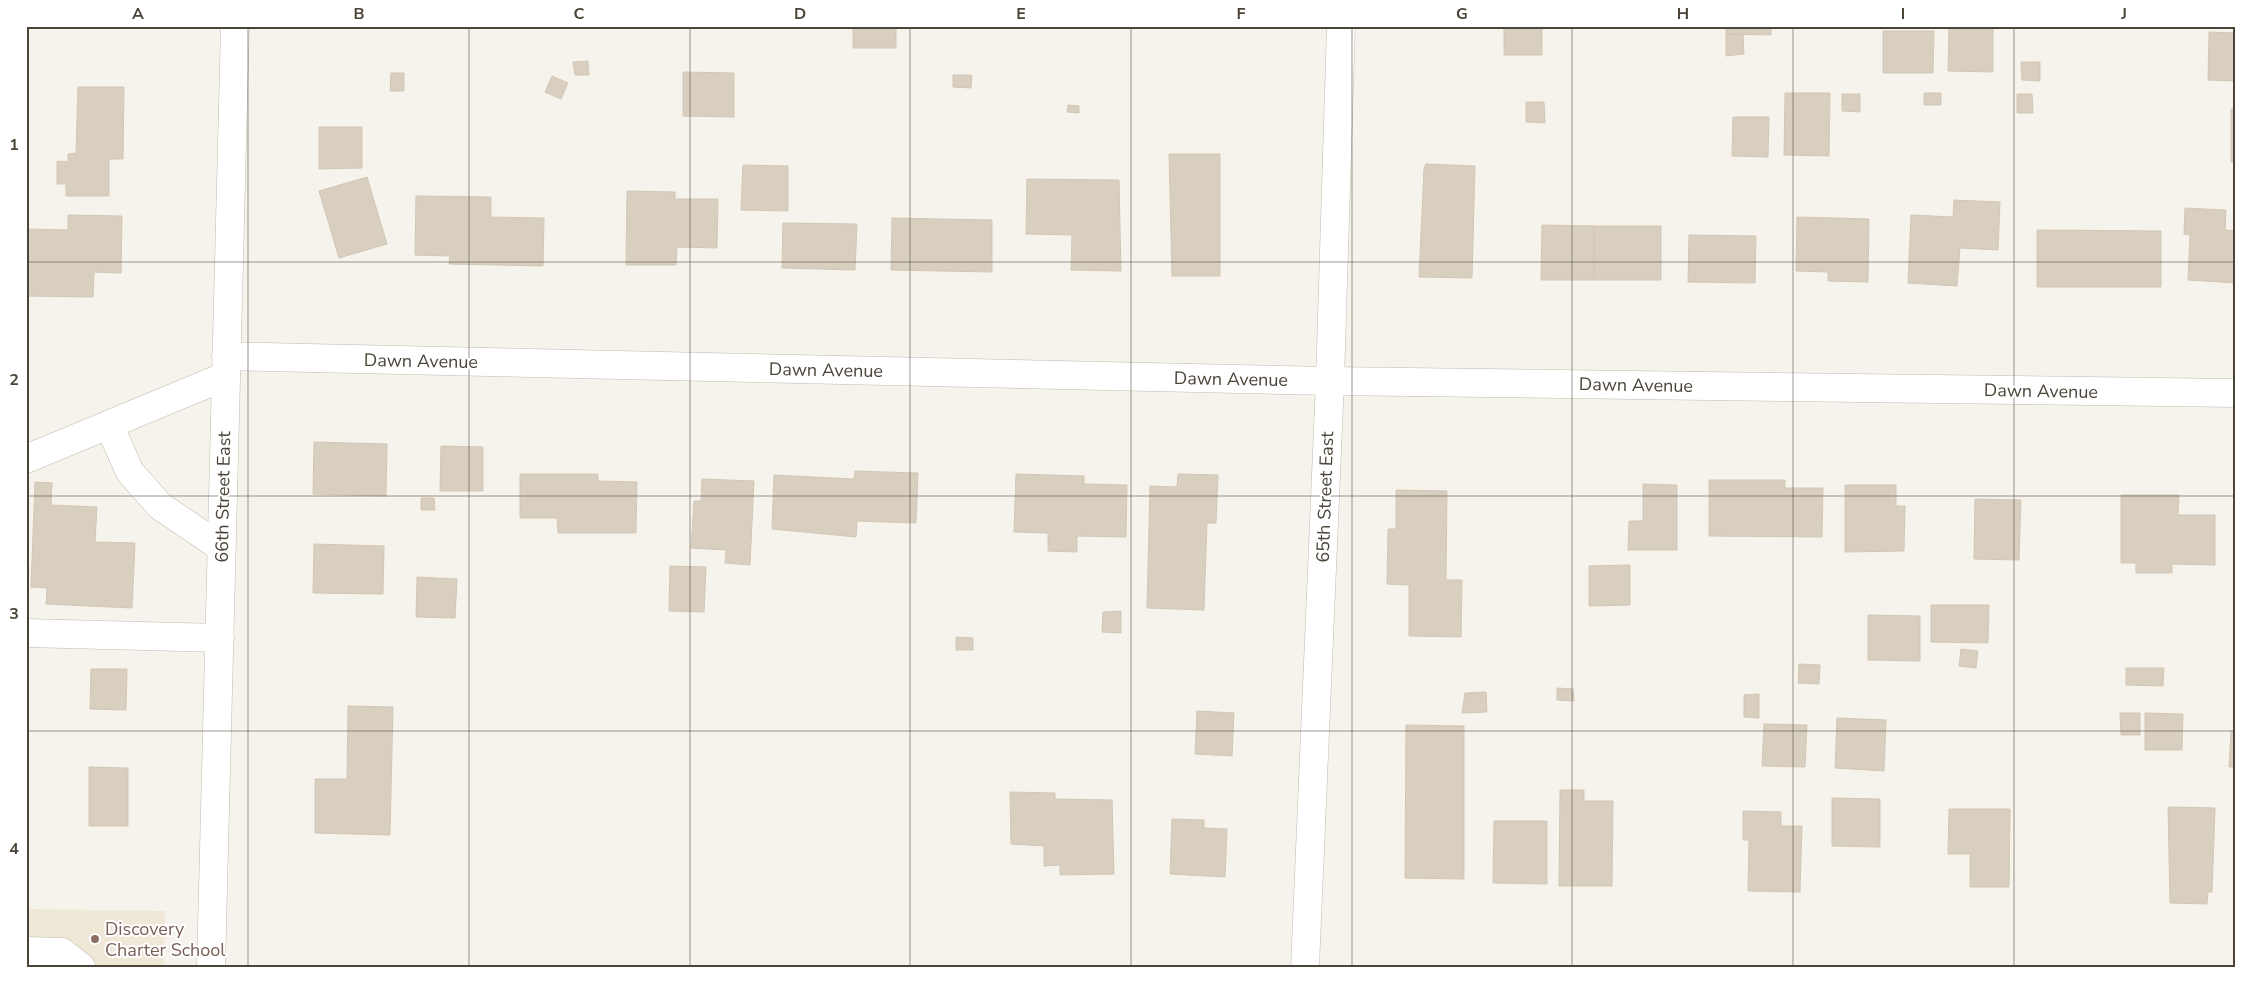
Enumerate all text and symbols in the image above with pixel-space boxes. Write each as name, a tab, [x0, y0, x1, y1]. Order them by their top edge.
text: A	[132, 3, 144, 25]
text: B	[353, 3, 365, 25]
text: C	[574, 3, 585, 25]
text: D	[794, 3, 806, 25]
text: E	[1016, 3, 1026, 25]
text: F	[1237, 3, 1246, 25]
text: G	[1456, 3, 1468, 25]
text: H	[1677, 3, 1689, 25]
text: I	[1901, 3, 1905, 25]
text: J	[2120, 3, 2127, 25]
text: 1	[9, 134, 19, 156]
street label: Dawn Avenue	[364, 348, 478, 374]
street label: Dawn Avenue	[769, 357, 883, 383]
street label: Dawn Avenue	[1174, 366, 1288, 392]
text: 2	[9, 369, 19, 391]
street label: Dawn Avenue	[1579, 372, 1693, 398]
street label: Dawn Avenue	[1984, 378, 2098, 404]
street label: 66th Street East	[210, 430, 236, 563]
street label: 65th Street East	[1311, 430, 1339, 563]
text: 3	[9, 603, 19, 625]
text: 4	[9, 838, 19, 860]
place label: Discovery Charter School	[105, 917, 226, 962]
marker: Discovery Charter School	[89, 933, 101, 945]

